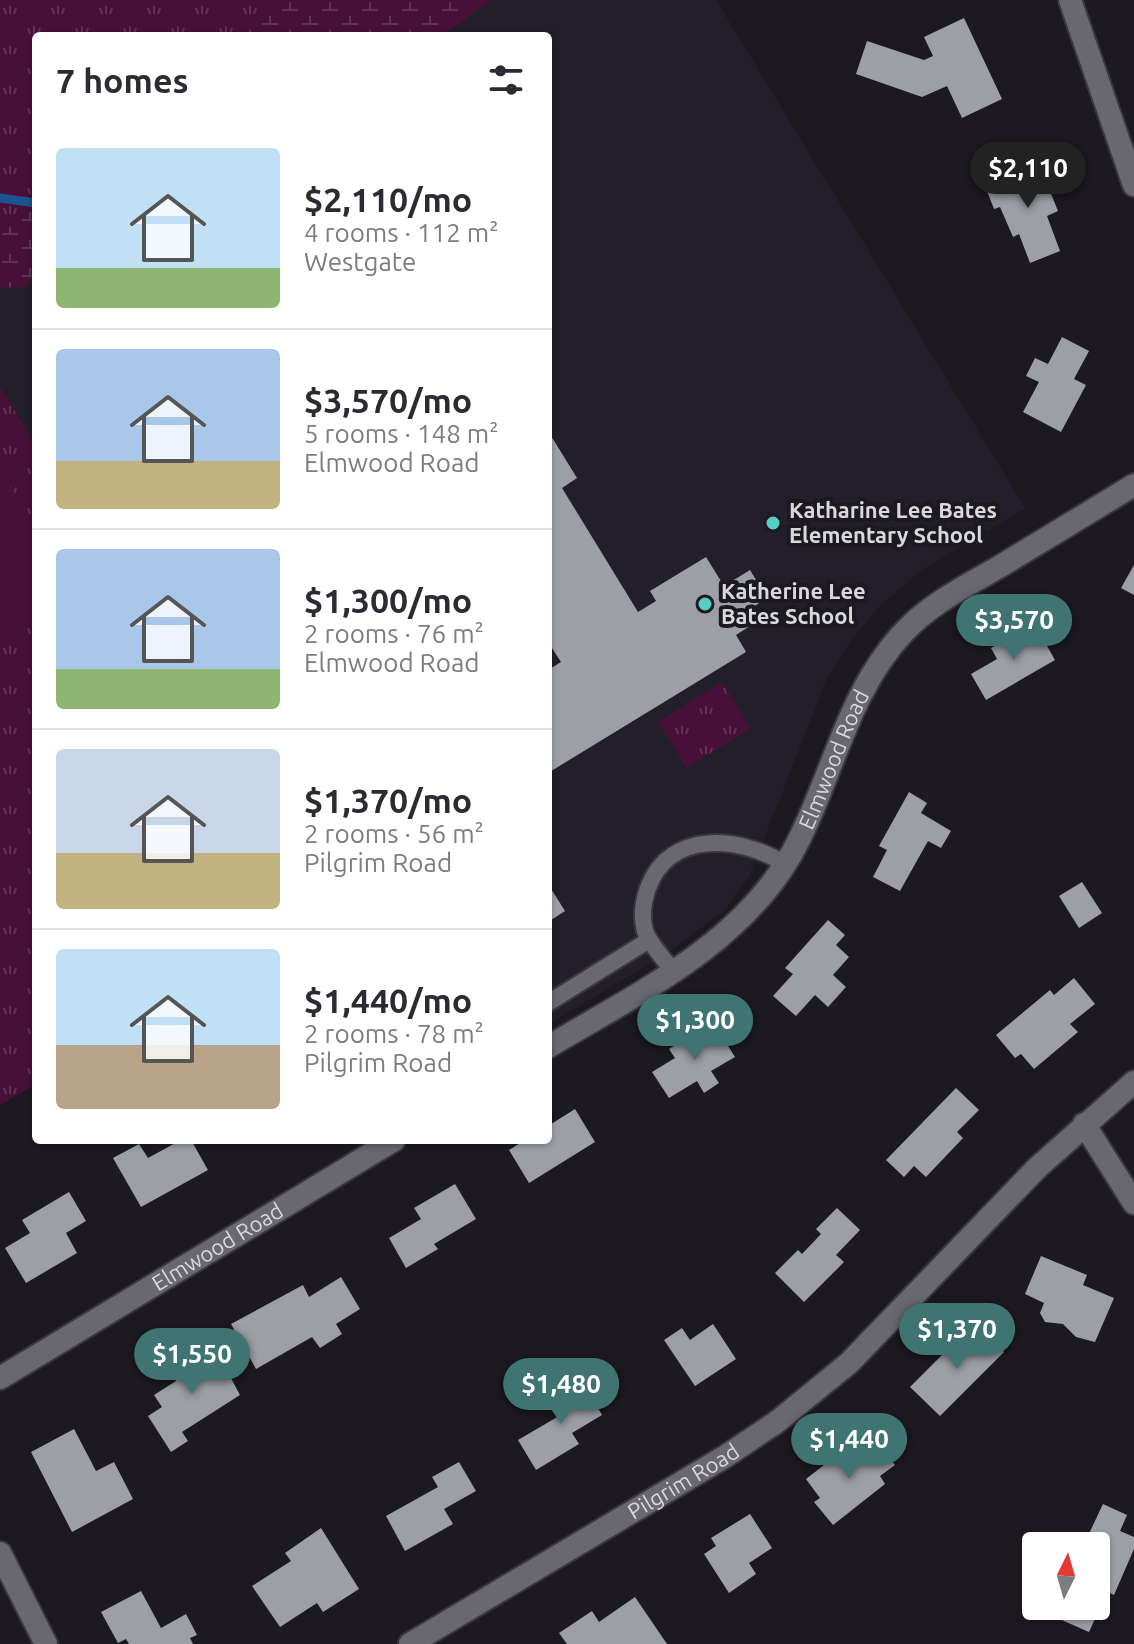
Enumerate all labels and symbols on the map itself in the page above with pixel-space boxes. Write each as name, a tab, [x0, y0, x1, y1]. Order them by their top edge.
pin: $2,110	[963, 142, 1093, 210]
place label: Katharine Lee Bates Elementary School	[789, 497, 997, 547]
marker: Katharine Lee Bates Elementary School	[764, 514, 782, 532]
place label: Katherine Lee Bates School	[721, 578, 866, 628]
pin: $3,570	[949, 594, 1079, 662]
marker: Katherine Lee Bates School	[696, 595, 714, 613]
street label: Elmwood Road	[793, 685, 873, 833]
pin: $1,300	[630, 994, 760, 1062]
street label: Elmwood Road	[147, 1197, 287, 1295]
pin: $1,370	[892, 1303, 1022, 1371]
pin: $1,550	[127, 1328, 257, 1396]
pin: $1,480	[496, 1358, 626, 1426]
pin: $1,440	[784, 1413, 914, 1481]
street label: Pilgrim Road	[623, 1438, 743, 1524]
north arrow	[1022, 1532, 1110, 1620]

